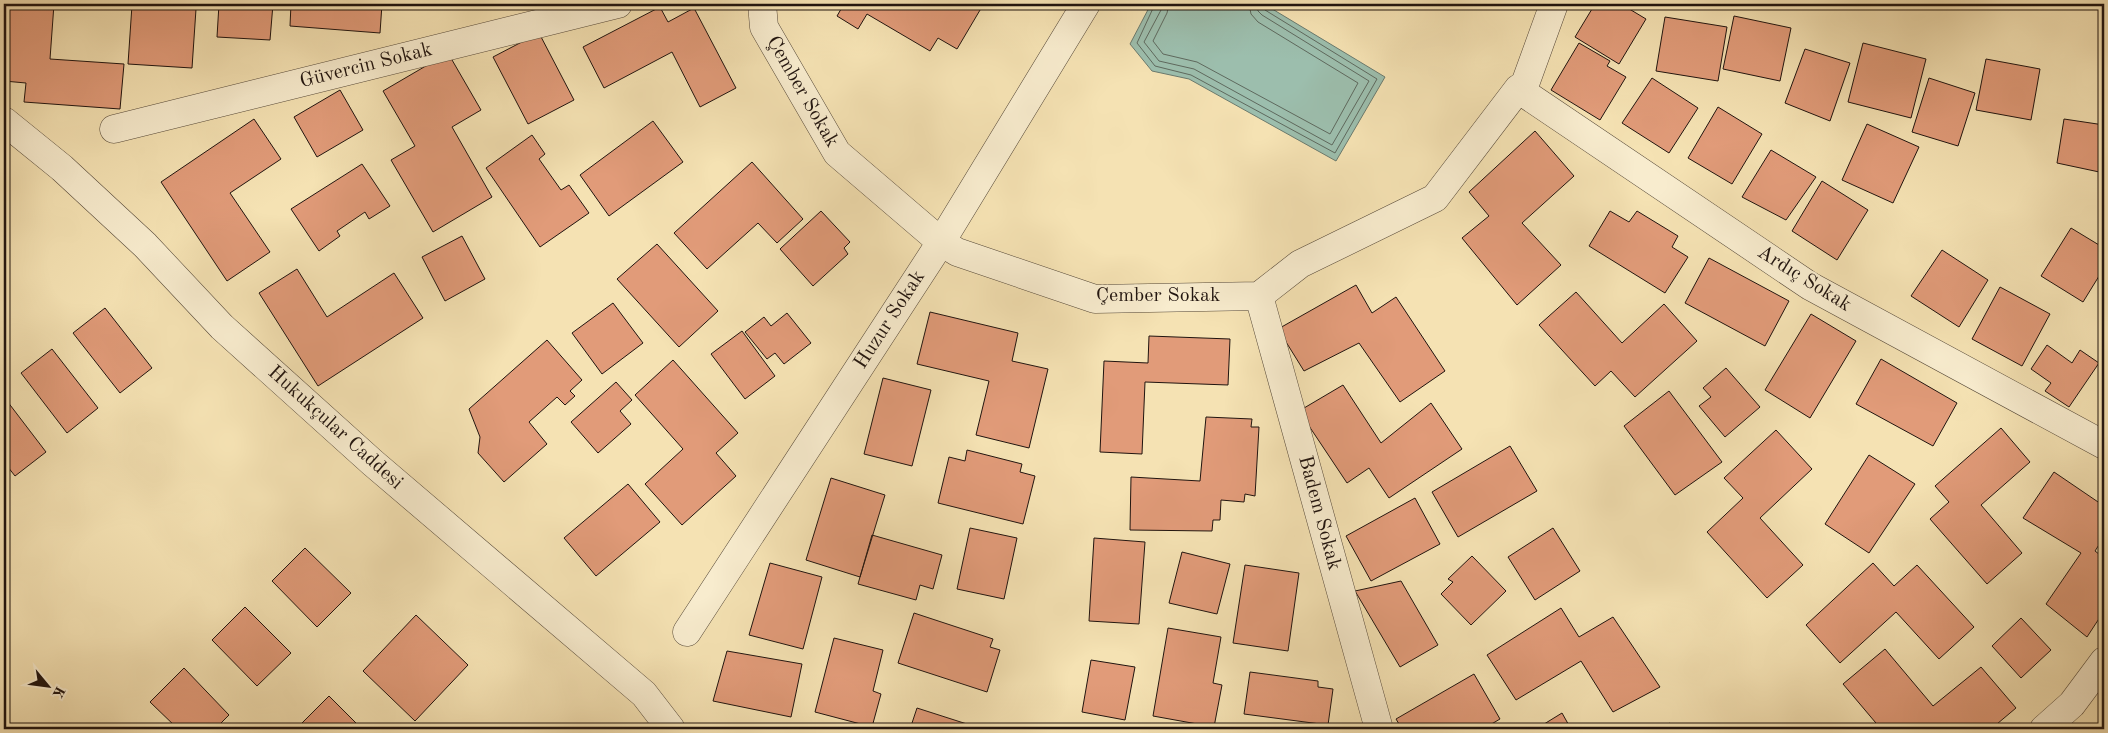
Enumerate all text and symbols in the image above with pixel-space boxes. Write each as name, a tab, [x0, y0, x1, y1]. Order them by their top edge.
street label: Çember Sokak	[762, 33, 842, 151]
street label: Güvercin Sokak	[298, 40, 434, 92]
street label: Ardıç Sokak	[1753, 242, 1855, 316]
street label: Huzur Sokak	[851, 267, 929, 373]
street label: Çember Sokak	[1096, 286, 1220, 306]
street label: Hukukçular Caddesi	[264, 362, 406, 494]
street label: Badem Sokak	[1294, 454, 1344, 572]
north arrow	[22, 660, 72, 710]
text: K	[50, 684, 67, 700]

